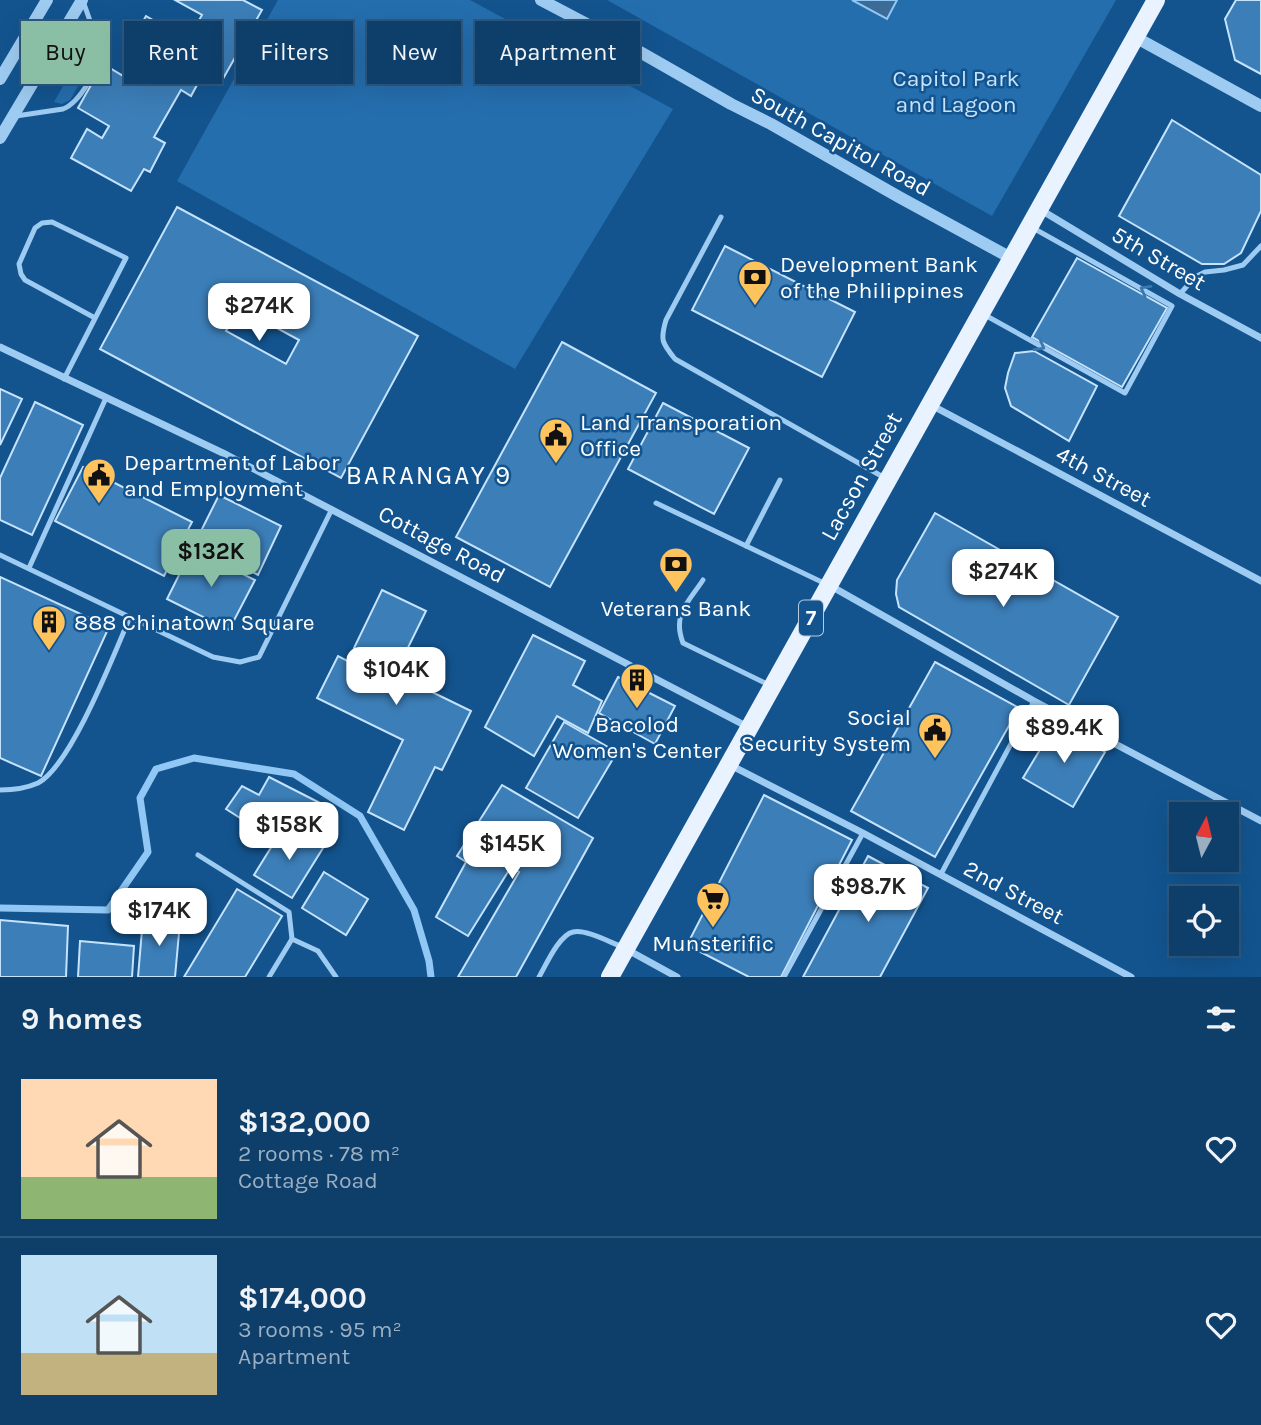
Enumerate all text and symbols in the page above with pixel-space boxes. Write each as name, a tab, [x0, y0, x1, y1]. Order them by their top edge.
chip: Buy	[21, 21, 110, 84]
chip: Rent	[124, 21, 222, 84]
chip: Filters	[236, 21, 353, 84]
chip: New	[367, 21, 461, 84]
chip: Apartment	[475, 21, 640, 84]
park label: Capitol Park and Lagoon	[893, 65, 1019, 118]
street label: South Capitol Road	[746, 81, 935, 202]
street label: 5th Street	[1107, 221, 1211, 296]
place label: Development Bank of the Philippines	[780, 251, 978, 304]
bank icon: Development Bank of the Philippines	[736, 258, 774, 307]
pin: $274K	[210, 284, 308, 343]
one-way arrow	[1140, 285, 1152, 299]
text: $274K	[224, 292, 294, 319]
one-way arrow	[1033, 338, 1046, 351]
street label: Lacson Street	[815, 407, 908, 545]
place label: Land Transporation Office	[580, 409, 782, 462]
public building icon: Land Transporation Office	[537, 416, 575, 465]
street label: 4th Street	[1052, 440, 1156, 513]
place label: Department of Labor and Employment	[124, 449, 340, 502]
public building icon: Department of Labor and Employment	[80, 456, 118, 505]
district label: BARANGAY 9	[346, 460, 512, 491]
street label: Cottage Road	[374, 500, 510, 589]
pin: $132K	[162, 530, 260, 589]
text: $132K	[177, 538, 245, 565]
bank icon: Veterans Bank	[657, 545, 695, 594]
pin: $274K	[954, 550, 1052, 609]
text: $274K	[968, 558, 1038, 585]
place label: Veterans Bank	[601, 595, 751, 622]
road number: 7	[799, 600, 823, 636]
building icon: 888 Chinatown Square	[30, 603, 68, 652]
place label: 888 Chinatown Square	[74, 609, 315, 636]
pin: $104K	[347, 648, 445, 707]
text: $104K	[362, 656, 430, 683]
building icon: Bacolod Women's Center	[618, 661, 656, 710]
place label: Social Security System	[741, 704, 911, 757]
pin: $89.4K	[1007, 706, 1121, 765]
place label: Bacolod Women's Center	[553, 711, 722, 764]
public building icon: Social Security System	[916, 711, 954, 760]
text: $89.4K	[1025, 714, 1103, 741]
pin: $158K	[240, 802, 338, 862]
north arrow	[1169, 802, 1239, 872]
map controls	[1169, 802, 1239, 956]
text: $158K	[255, 811, 323, 838]
pin: $145K	[463, 822, 561, 881]
text: $145K	[479, 830, 545, 857]
street label: 2nd Street	[959, 855, 1069, 930]
pin: $98.7K	[811, 864, 925, 924]
text: $98.7K	[830, 873, 906, 900]
supermarket icon: Munsterific	[694, 880, 732, 929]
button: locate	[1169, 886, 1239, 956]
pin: $174K	[110, 888, 208, 948]
text: $174K	[127, 897, 191, 924]
place label: Munsterific	[652, 930, 774, 957]
icon: filters	[1202, 1000, 1240, 1038]
text: 9 homes	[21, 1001, 143, 1037]
text: $132,000	[238, 1104, 371, 1140]
icon: home	[77, 1107, 161, 1191]
icon: heart	[1202, 1130, 1240, 1168]
text: 2 rooms · 78 m²	[238, 1140, 400, 1167]
text: Cottage Road	[238, 1167, 378, 1194]
text: $174,000	[238, 1280, 367, 1316]
icon: home	[77, 1283, 161, 1367]
icon: heart	[1202, 1306, 1240, 1344]
text: 3 rooms · 95 m²	[238, 1316, 402, 1343]
text: Apartment	[238, 1343, 350, 1370]

